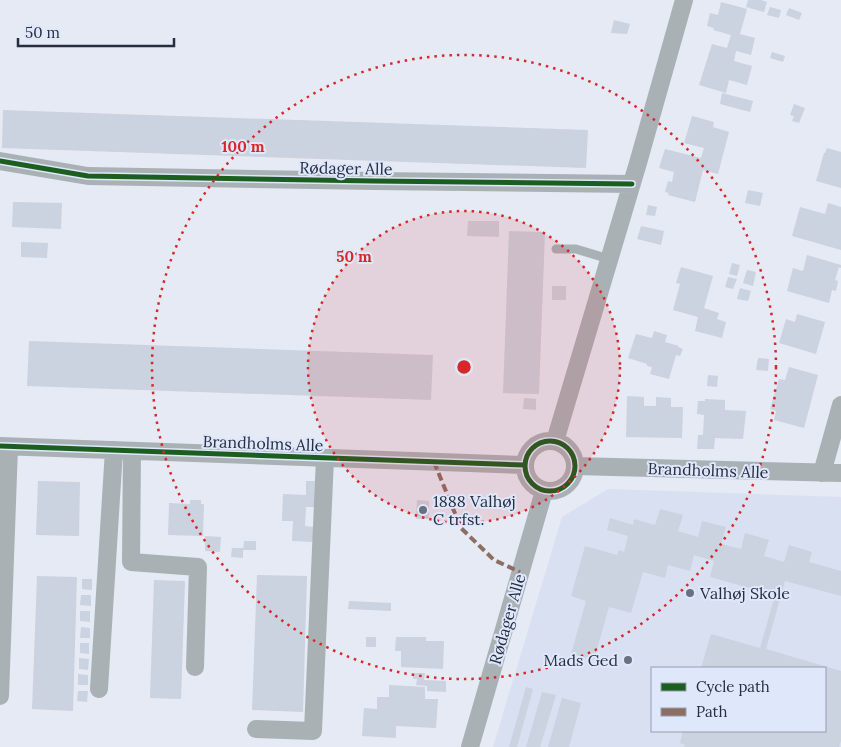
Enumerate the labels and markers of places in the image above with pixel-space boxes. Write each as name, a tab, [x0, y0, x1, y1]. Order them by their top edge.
centre of rings	[455, 358, 473, 376]
place label: 1888 Valhøj C trfst.	[433, 491, 516, 529]
marker: 1888 Valhøj C trfst.	[417, 504, 429, 516]
place label: Valhøj Skole	[699, 583, 790, 603]
marker: Valhøj Skole	[684, 587, 696, 599]
place label: Mads Ged	[544, 650, 618, 670]
marker: Mads Ged	[622, 654, 634, 666]

